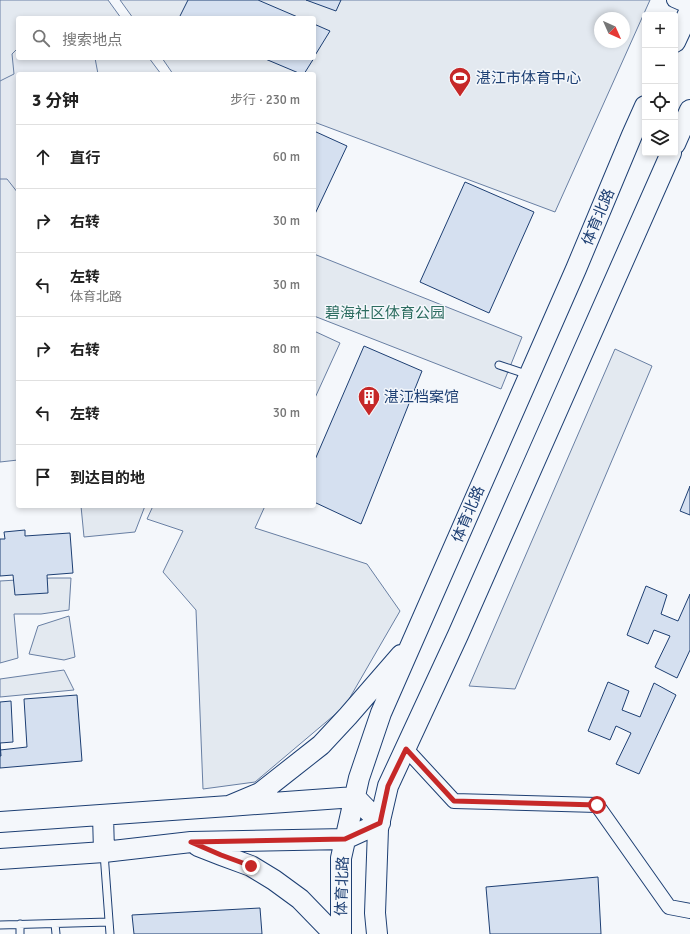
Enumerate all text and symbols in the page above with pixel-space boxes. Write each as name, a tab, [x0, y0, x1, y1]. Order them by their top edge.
north arrow	[594, 12, 630, 48]
map controls	[642, 12, 678, 156]
button: +	[642, 12, 678, 48]
search box	[16, 16, 316, 60]
icon: search	[30, 27, 52, 49]
text: 搜索地点	[62, 31, 122, 49]
button: −	[642, 48, 678, 84]
sports icon: 湛江市体育中心	[447, 65, 473, 98]
place label: 湛江市体育中心	[476, 69, 581, 87]
button: locate	[642, 84, 678, 120]
text: 3 分钟	[32, 90, 79, 111]
text: 步行 · 230 m	[230, 92, 300, 108]
button: layers	[642, 120, 678, 156]
icon: ahead	[32, 146, 54, 168]
text: 直行	[70, 149, 100, 167]
text: 60 m	[273, 149, 300, 165]
street label: 体育北路	[578, 186, 618, 248]
icon: right	[32, 210, 54, 232]
text: 右转	[70, 213, 100, 231]
text: 30 m	[273, 213, 300, 229]
text: 左转	[70, 268, 100, 286]
icon: left	[32, 274, 54, 296]
text: 30 m	[273, 277, 300, 293]
text: 体育北路	[70, 289, 122, 305]
park label: 碧海社区体育公园	[325, 304, 445, 322]
icon: right	[32, 338, 54, 360]
text: 右转	[70, 341, 100, 359]
text: 80 m	[273, 341, 300, 357]
building icon: 湛江档案馆	[356, 384, 382, 417]
place label: 湛江档案馆	[384, 388, 459, 406]
icon: left	[32, 402, 54, 424]
text: 左转	[70, 405, 100, 423]
text: 30 m	[273, 405, 300, 421]
icon: arrive	[32, 466, 54, 488]
text: 到达目的地	[70, 469, 145, 487]
street label: 体育北路	[448, 483, 488, 545]
route start	[588, 796, 606, 814]
street label: 体育北路	[332, 856, 352, 916]
route end	[242, 857, 260, 875]

